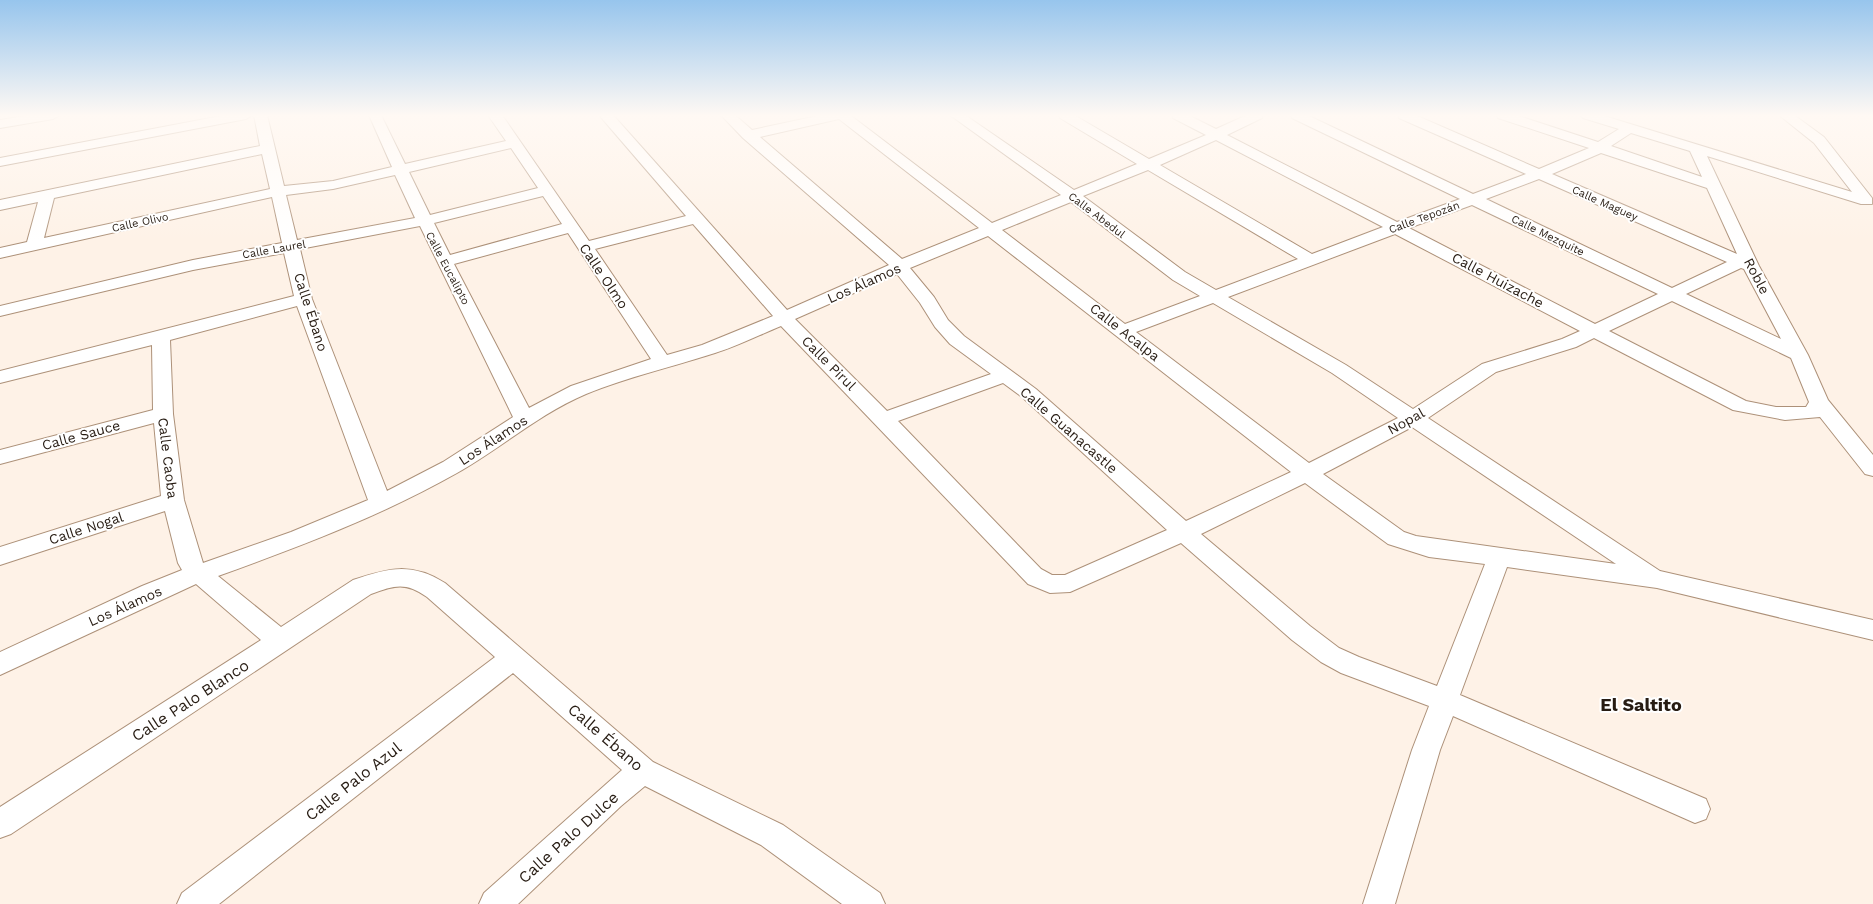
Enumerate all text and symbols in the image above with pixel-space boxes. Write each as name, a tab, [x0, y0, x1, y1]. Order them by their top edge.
street label: Calle Maguey	[1570, 183, 1640, 224]
street label: Calle Abedul	[1066, 190, 1128, 241]
street label: Calle Tepozán	[1387, 199, 1461, 236]
street label: Calle Olivo	[111, 210, 170, 235]
street label: Calle Mezquite	[1509, 212, 1586, 259]
street label: Calle Eucalipto	[423, 229, 472, 307]
street label: Calle Laurel	[241, 237, 307, 261]
street label: Calle Olmo	[576, 240, 632, 312]
street label: Calle Huizache	[1449, 249, 1547, 311]
street label: Roble	[1741, 255, 1773, 297]
street label: Los Álamos	[825, 260, 903, 306]
street label: Calle Ébano	[291, 271, 331, 353]
street label: Calle Acalpa	[1087, 300, 1163, 364]
street label: Calle Pirul	[799, 333, 860, 394]
street label: Calle Guanacastle	[1017, 383, 1121, 477]
street label: Nopal	[1385, 404, 1428, 438]
street label: Los Álamos	[456, 412, 530, 468]
street label: Calle Sauce	[40, 417, 122, 453]
street label: Calle Caoba	[155, 417, 181, 500]
street label: Calle Nogal	[47, 508, 126, 548]
street label: Los Álamos	[86, 583, 164, 629]
street label: Calle Palo Blanco	[128, 655, 253, 745]
district label: El Saltito	[1600, 694, 1682, 715]
street label: Calle Ébano	[564, 700, 647, 775]
street label: Calle Palo Azul	[302, 738, 405, 825]
street label: Calle Palo Dulce	[514, 788, 622, 887]

